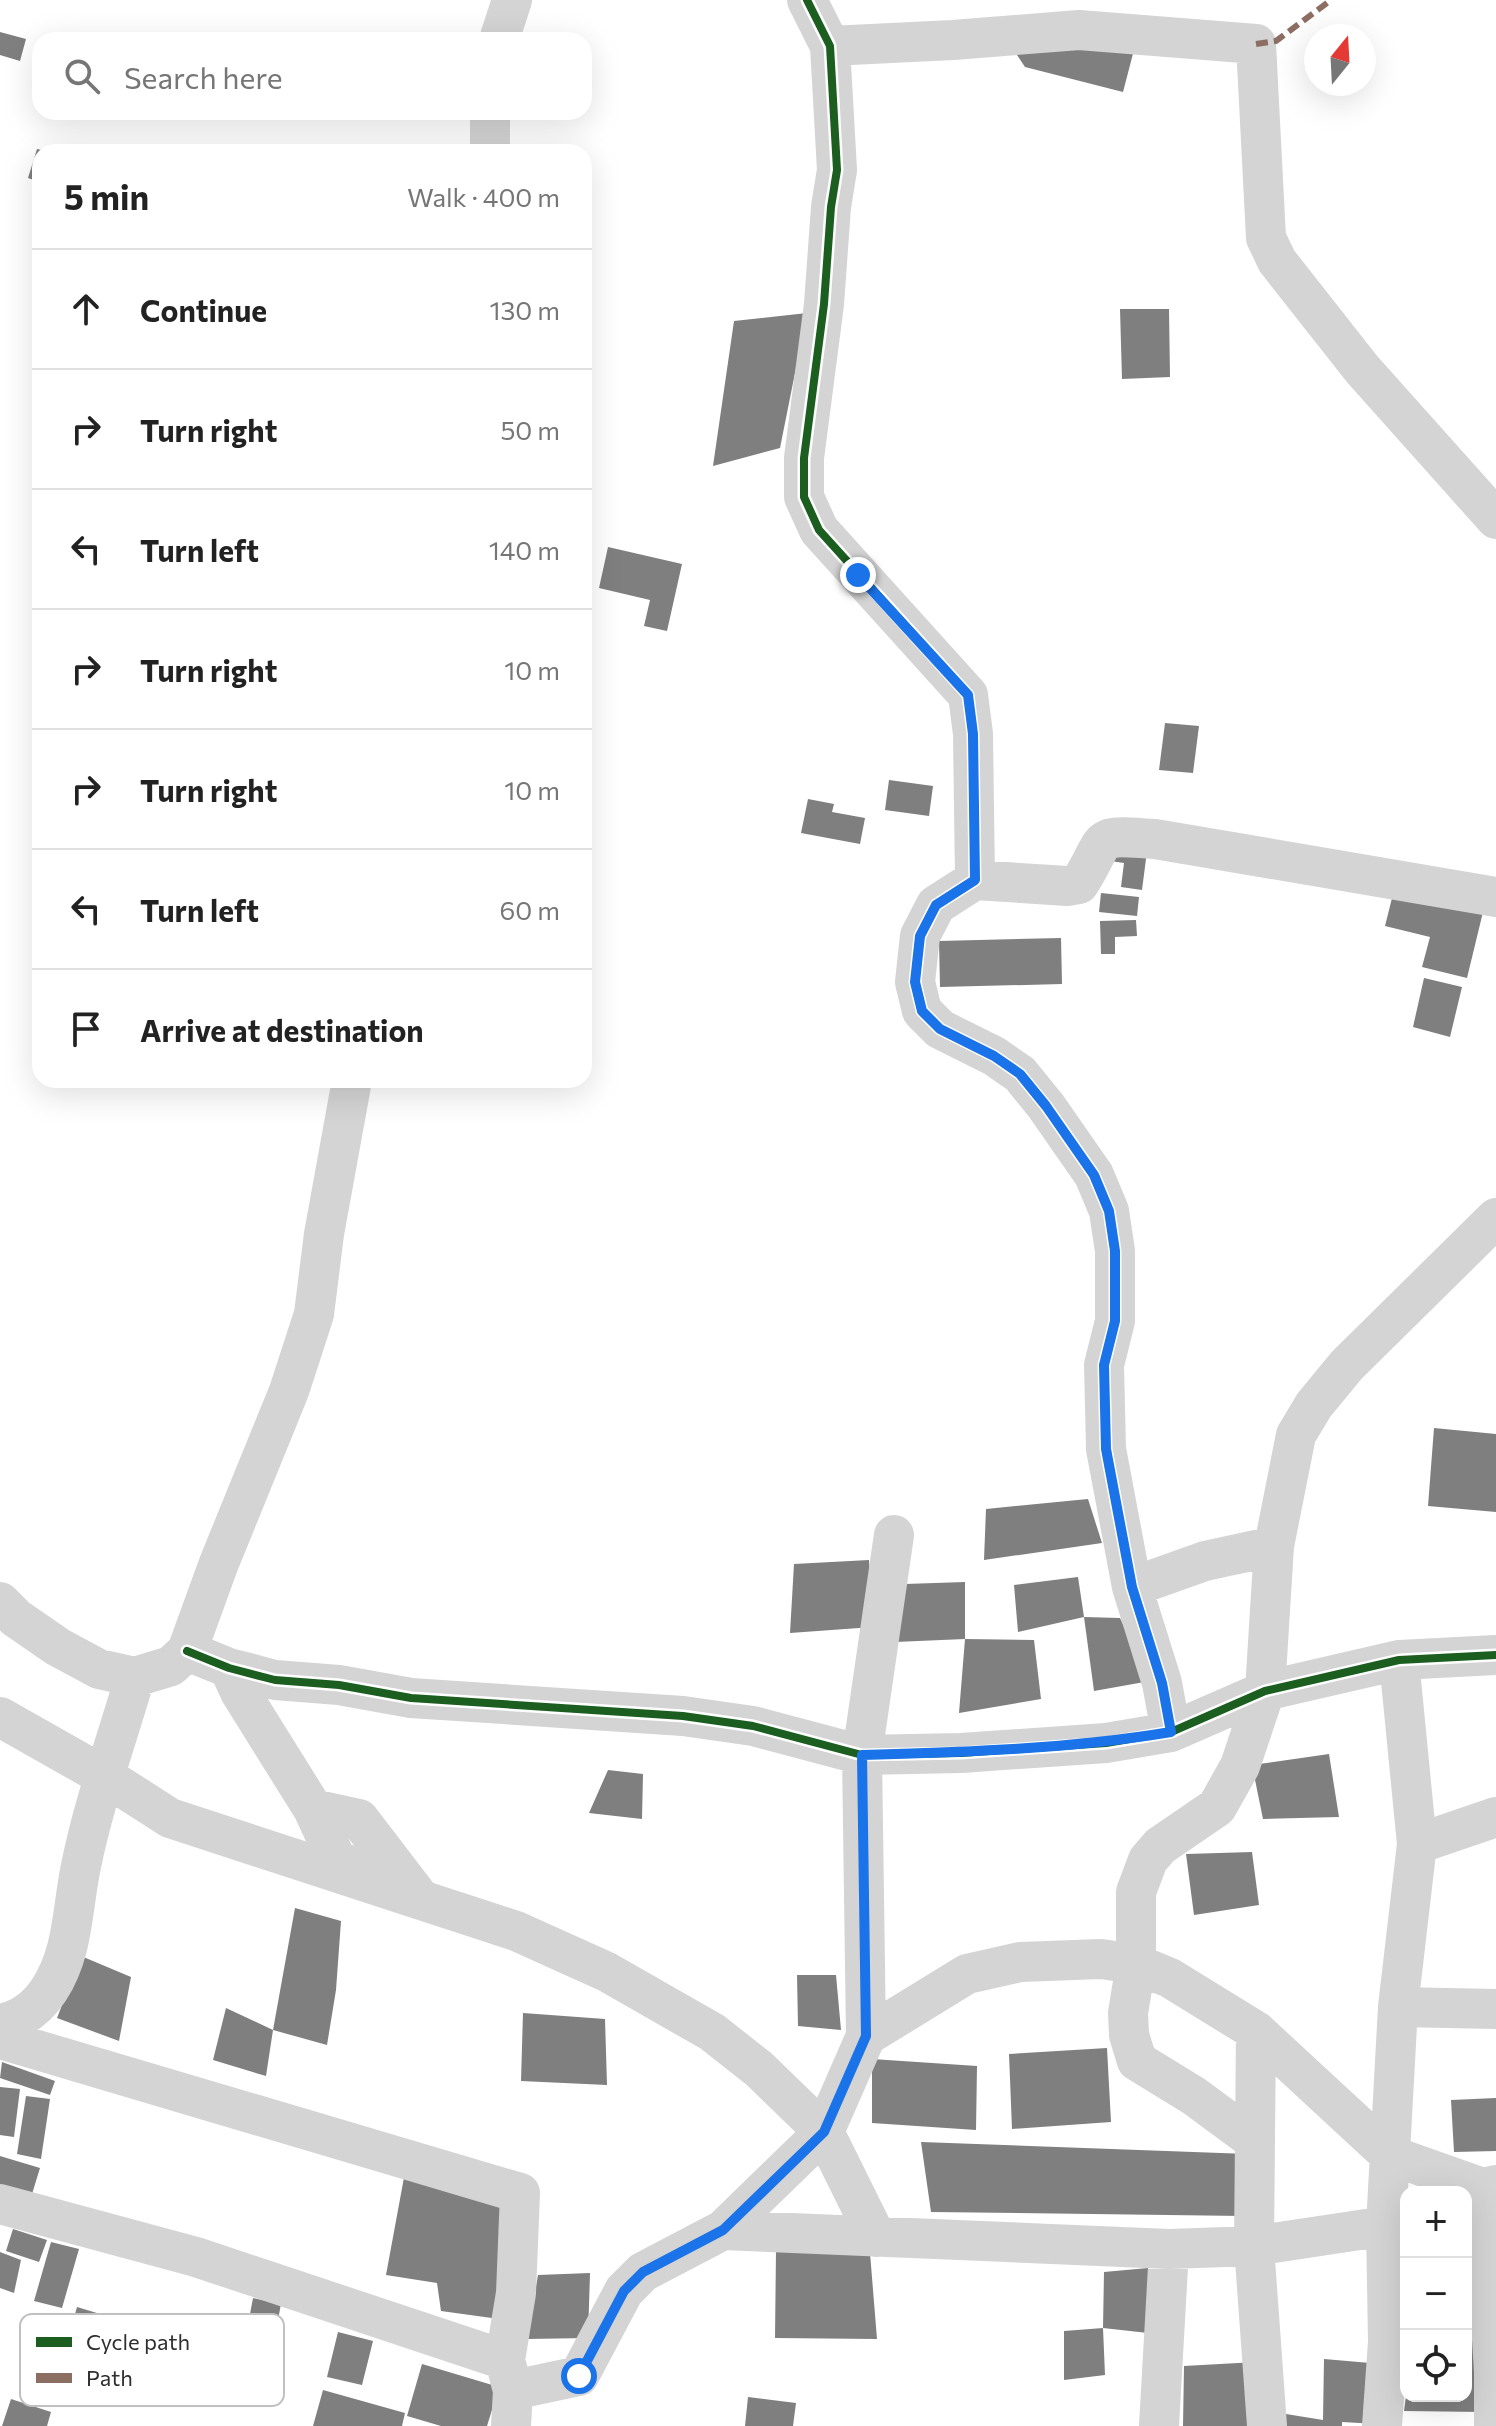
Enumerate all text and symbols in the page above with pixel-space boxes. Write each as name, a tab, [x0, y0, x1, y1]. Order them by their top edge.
north arrow	[1304, 24, 1376, 96]
search box	[32, 32, 592, 120]
icon: search	[60, 54, 104, 98]
text: Search here	[124, 58, 283, 95]
text: 5 min	[64, 175, 149, 217]
text: Walk · 400 m	[407, 181, 560, 212]
icon: ahead	[64, 287, 108, 331]
text: Continue	[140, 291, 267, 328]
text: 130 m	[489, 294, 560, 325]
icon: right	[64, 407, 108, 451]
text: Turn right	[140, 411, 277, 448]
text: 50 m	[500, 414, 560, 445]
icon: left	[64, 527, 108, 571]
text: Turn left	[140, 531, 259, 568]
text: 140 m	[489, 534, 560, 565]
route end	[840, 557, 876, 593]
icon: right	[64, 647, 108, 691]
text: Turn right	[140, 651, 277, 688]
text: 10 m	[504, 654, 560, 685]
icon: right	[64, 767, 108, 811]
text: Turn right	[140, 771, 277, 808]
text: 10 m	[504, 774, 560, 805]
icon: left	[64, 887, 108, 931]
text: Turn left	[140, 891, 259, 928]
text: 60 m	[500, 894, 560, 925]
icon: arrive	[64, 1007, 108, 1051]
text: Arrive at destination	[140, 1011, 424, 1048]
map controls	[1400, 2186, 1472, 2402]
button: +	[1400, 2186, 1472, 2258]
button: −	[1400, 2258, 1472, 2330]
legend	[20, 2314, 284, 2406]
text: Cycle path	[86, 2328, 190, 2355]
button: locate	[1400, 2330, 1472, 2402]
route start	[561, 2358, 597, 2394]
text: Path	[86, 2364, 133, 2391]

